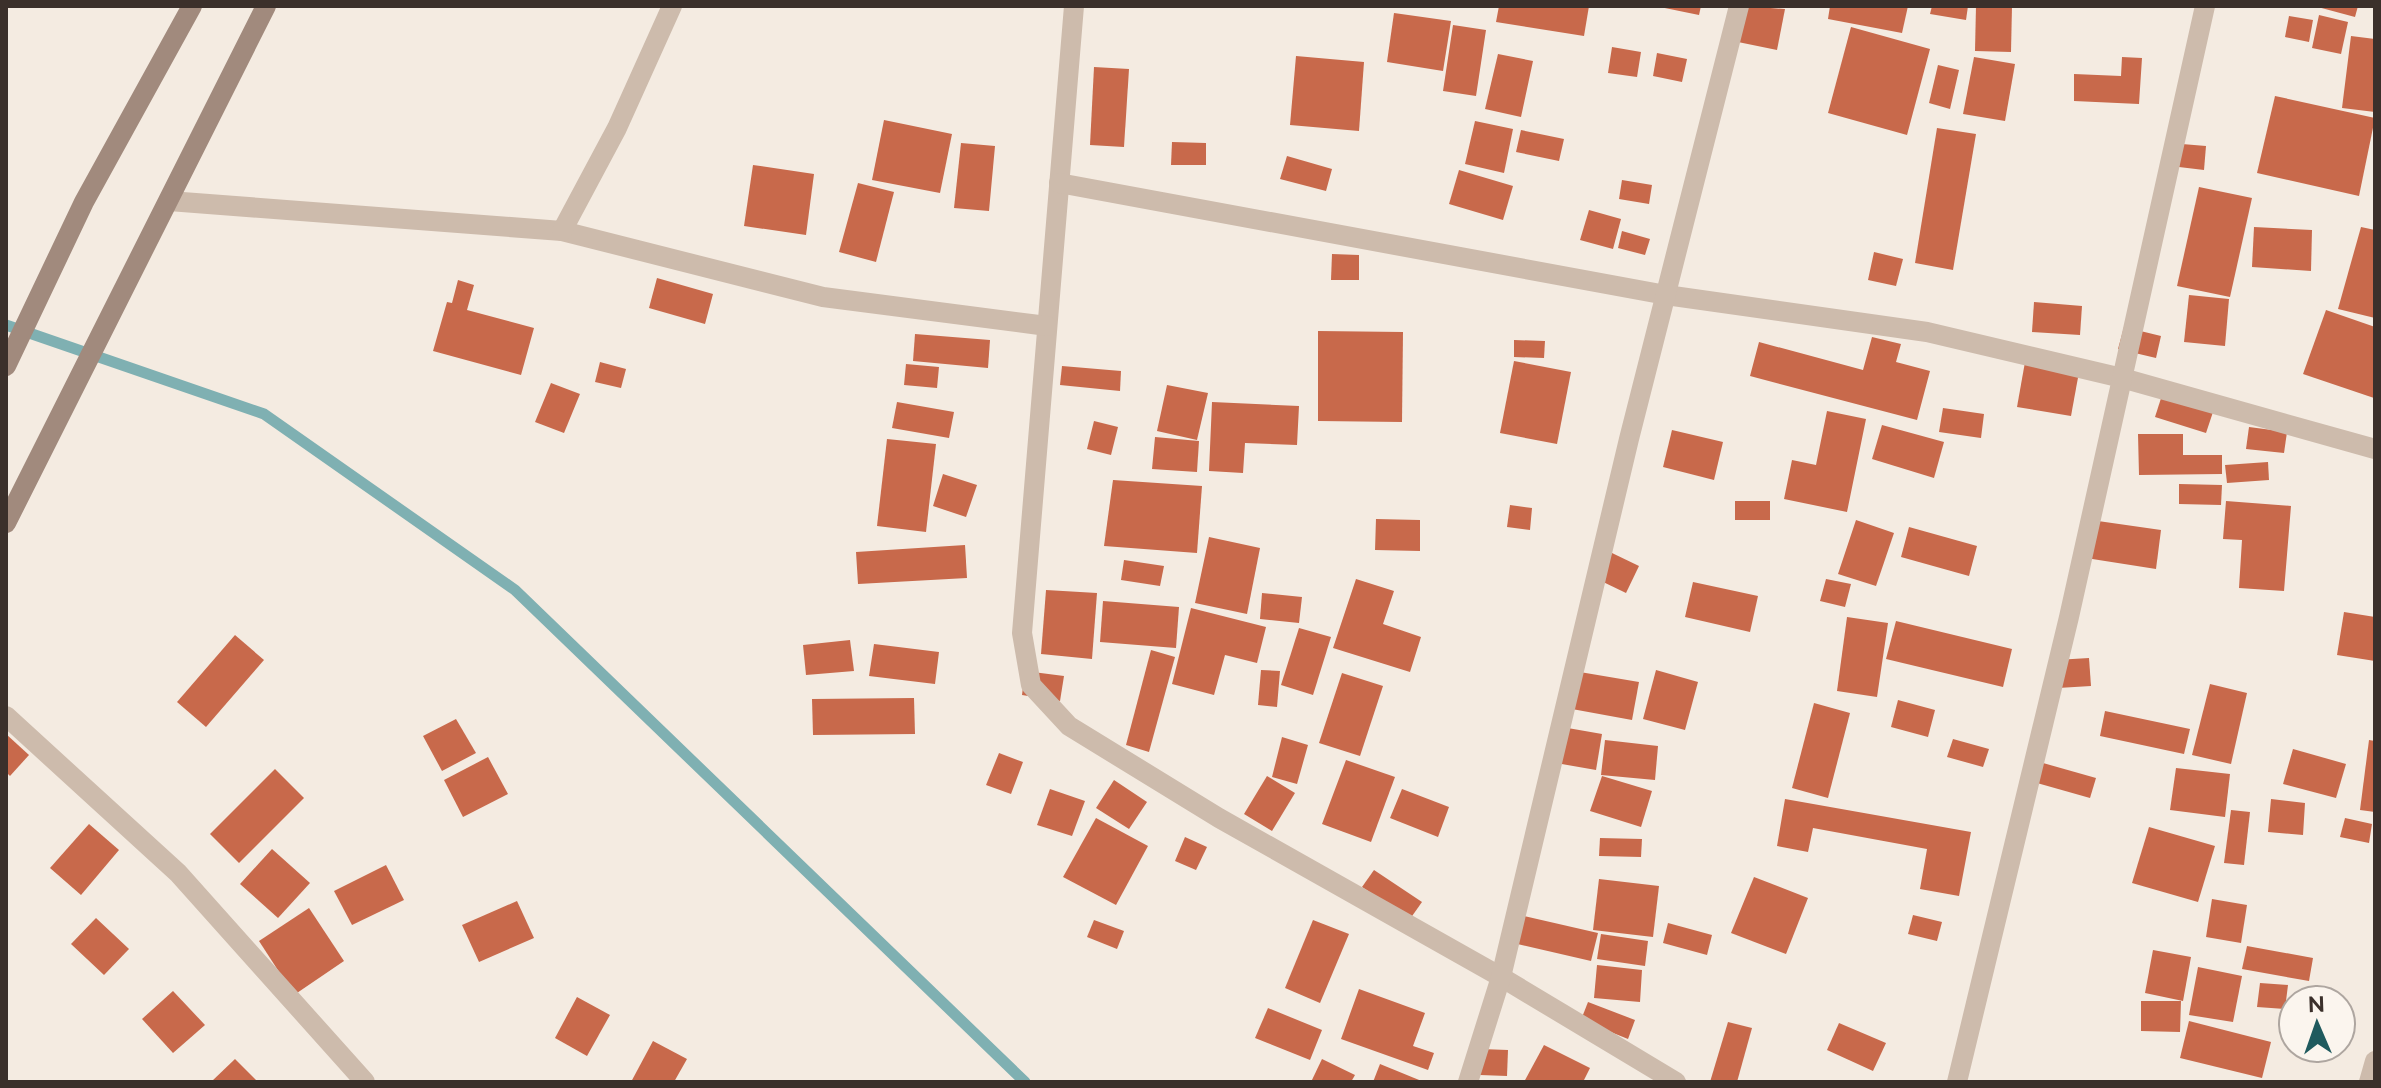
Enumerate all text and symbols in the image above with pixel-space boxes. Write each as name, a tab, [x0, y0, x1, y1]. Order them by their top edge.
north arrow	[2277, 984, 2357, 1064]
text: N	[2307, 991, 2325, 1017]

